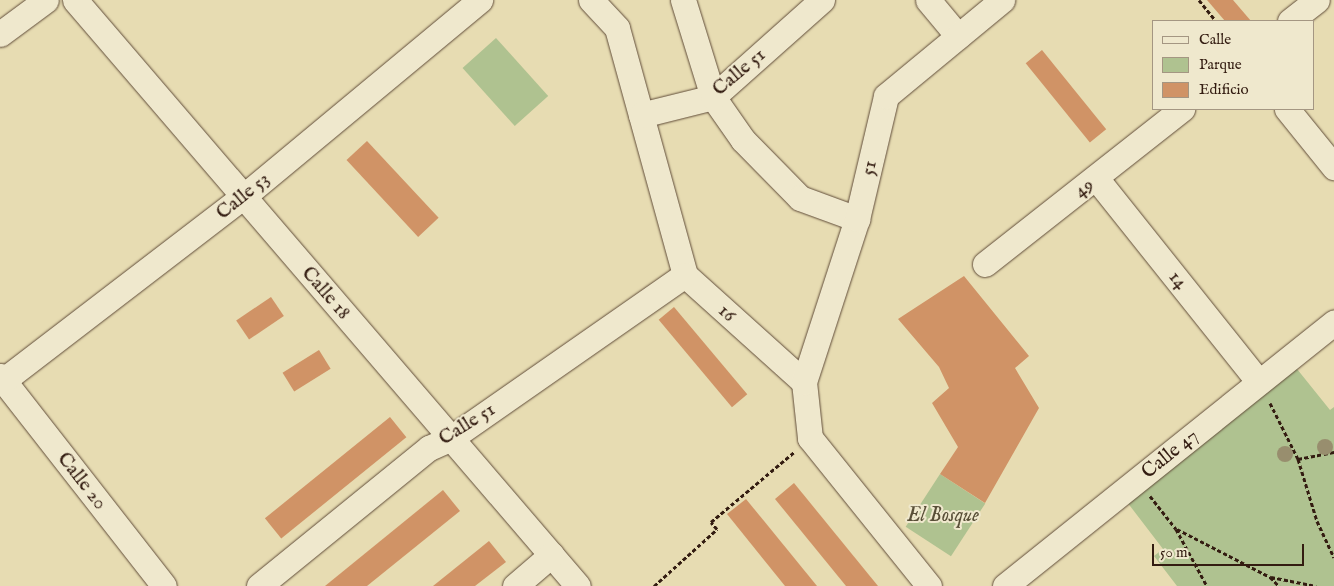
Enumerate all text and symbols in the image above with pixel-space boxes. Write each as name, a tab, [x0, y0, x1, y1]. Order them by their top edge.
legend	[1152, 20, 1314, 110]
text: Calle	[1199, 30, 1231, 49]
street label: Calle 51	[708, 43, 770, 101]
text: Parque	[1199, 55, 1242, 74]
text: Edificio	[1199, 80, 1249, 99]
street label: 51	[856, 158, 882, 178]
street label: Calle 53	[211, 167, 275, 225]
street label: 49	[1069, 173, 1099, 203]
street label: Calle 18	[296, 261, 356, 325]
street label: 14	[1163, 266, 1193, 294]
street label: 16	[713, 299, 741, 327]
street label: Calle 51	[434, 397, 500, 451]
street label: Calle 47	[1137, 424, 1203, 484]
street label: Calle 20	[52, 447, 112, 515]
park label: El Bosque	[907, 503, 979, 527]
scale bar	[1154, 534, 1306, 566]
text: 50 m	[1160, 543, 1188, 562]

